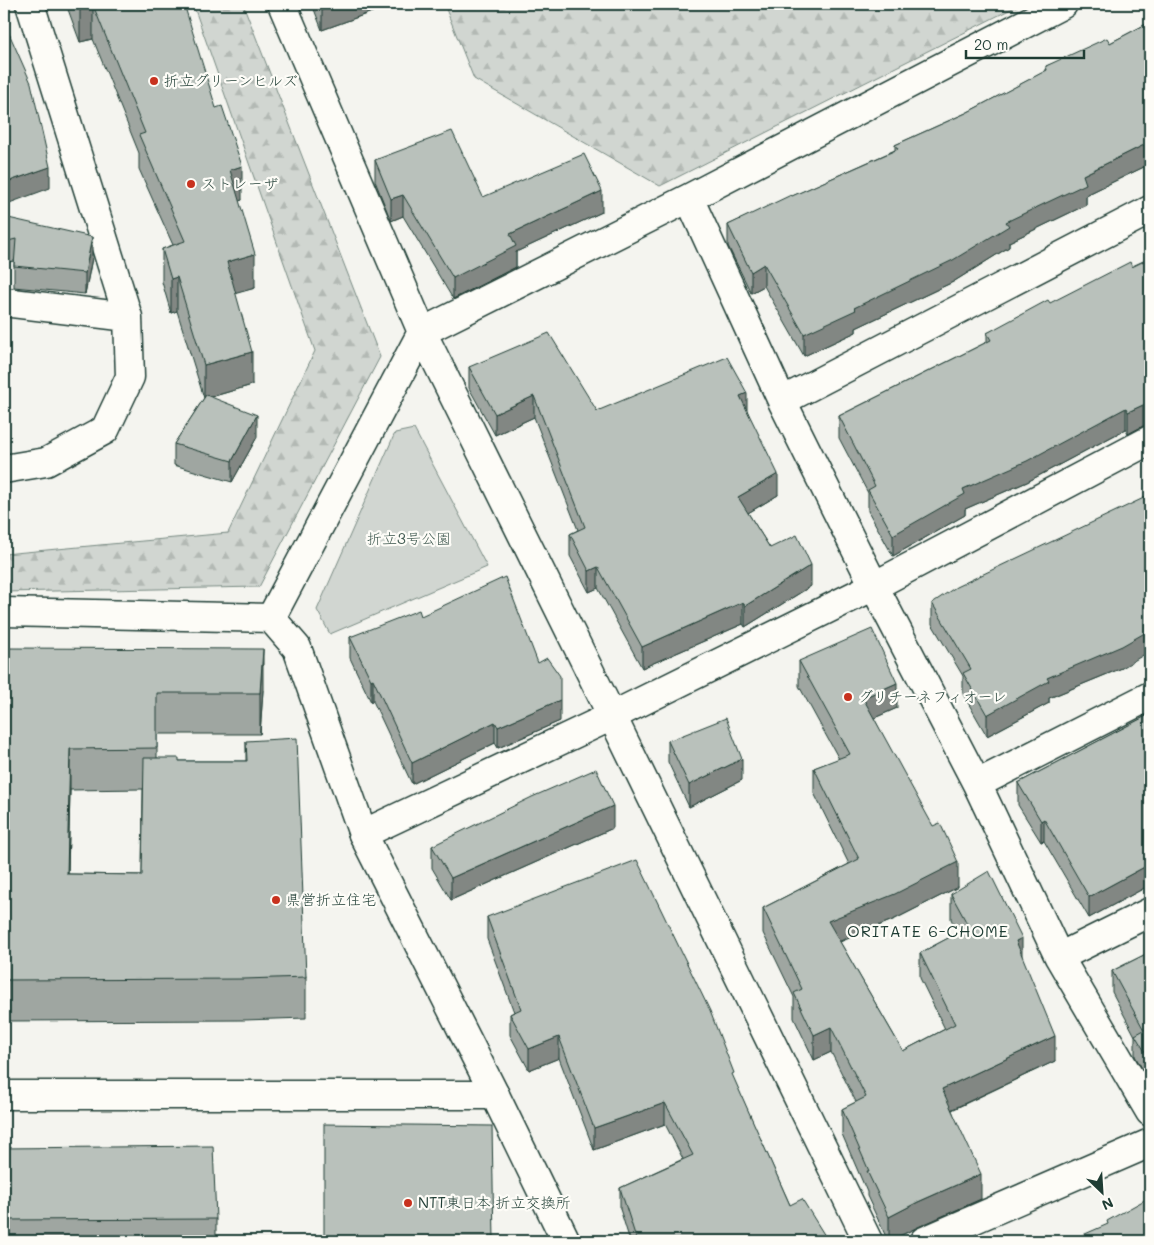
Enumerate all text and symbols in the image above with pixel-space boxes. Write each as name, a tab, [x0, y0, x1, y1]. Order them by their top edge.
scale bar	[966, 28, 1084, 60]
text: 20 m	[974, 34, 1008, 54]
place label: 折立グリーンヒルズ	[164, 70, 298, 90]
marker: 折立グリーンヒルズ	[148, 75, 160, 87]
place label: ストレーザ	[201, 173, 278, 193]
marker: ストレーザ	[185, 178, 197, 190]
park label: 折立3号公園	[367, 528, 451, 548]
place label: グリチーネフィオーレ	[858, 686, 1007, 706]
marker: グリチーネフィオーレ	[842, 691, 854, 703]
place label: 県営折立住宅	[286, 889, 376, 909]
marker: 県営折立住宅	[270, 894, 282, 906]
district label: ORITATE 6-CHOME	[847, 920, 1009, 941]
north arrow	[1076, 1168, 1126, 1218]
place label: NTT東日本 折立交換所	[418, 1192, 571, 1212]
text: N	[1099, 1193, 1117, 1215]
marker: NTT東日本 折立交換所	[402, 1197, 414, 1209]

